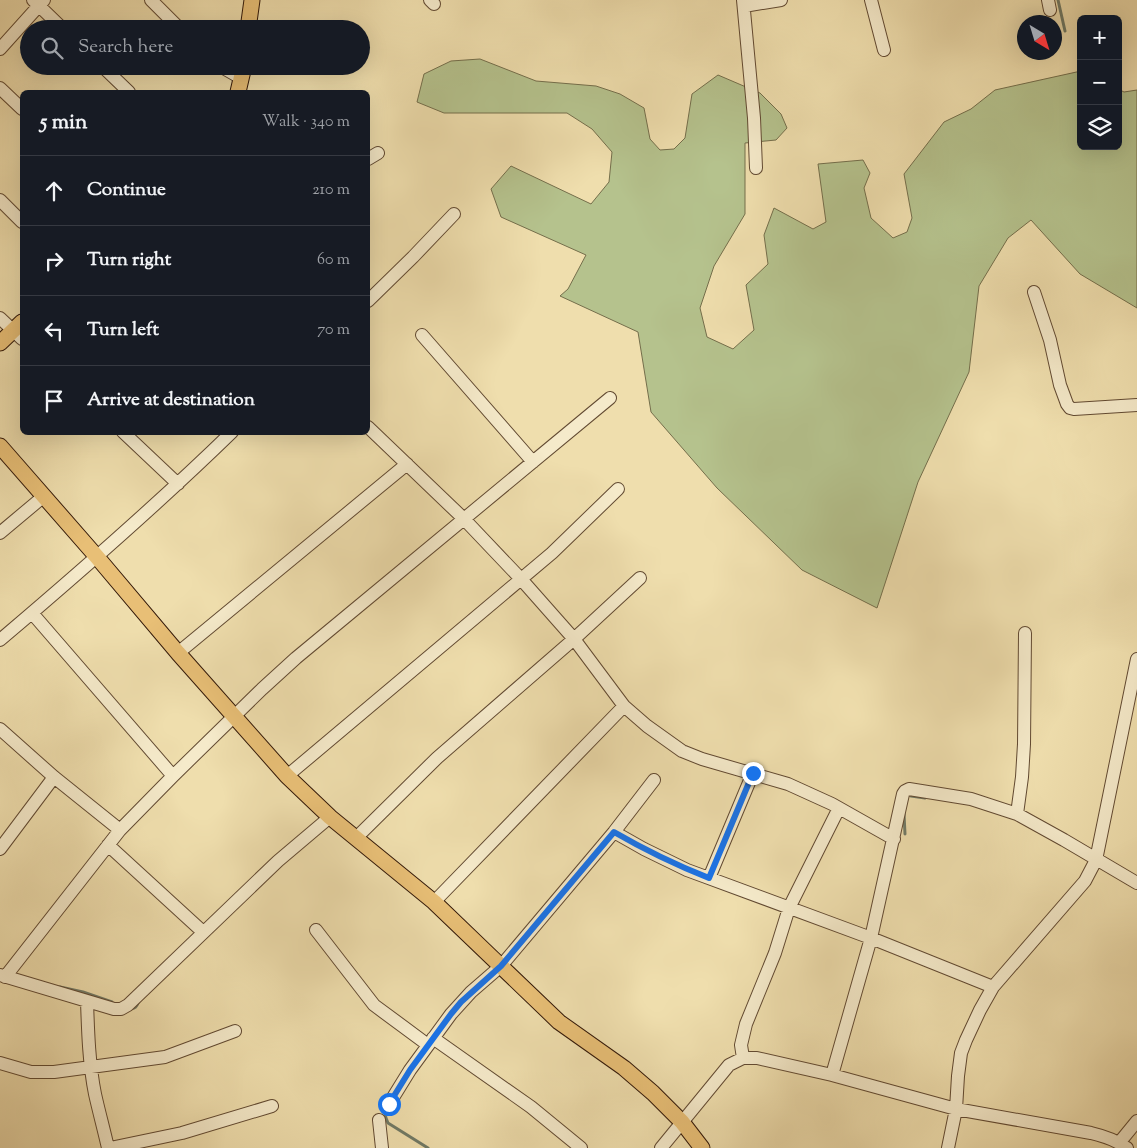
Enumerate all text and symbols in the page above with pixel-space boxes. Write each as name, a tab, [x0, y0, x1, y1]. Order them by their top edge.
north arrow	[1017, 15, 1062, 60]
map controls	[1077, 15, 1122, 150]
button: +	[1077, 15, 1122, 60]
search box	[20, 20, 370, 75]
icon: search	[38, 34, 66, 62]
text: Search here	[78, 34, 173, 61]
button: −	[1077, 60, 1122, 105]
button: layers	[1077, 105, 1122, 150]
text: 5 min	[40, 108, 87, 138]
text: Walk · 340 m	[262, 111, 350, 134]
icon: ahead	[40, 177, 68, 205]
text: Continue	[87, 177, 166, 204]
text: 210 m	[312, 179, 350, 202]
icon: right	[40, 247, 68, 275]
text: Turn right	[87, 247, 171, 274]
text: 60 m	[317, 249, 350, 272]
icon: left	[40, 317, 68, 345]
text: Turn left	[87, 317, 159, 344]
text: 70 m	[317, 319, 350, 342]
icon: arrive	[40, 387, 68, 415]
text: Arrive at destination	[87, 387, 255, 414]
route end	[742, 762, 765, 785]
route start	[378, 1093, 401, 1116]

